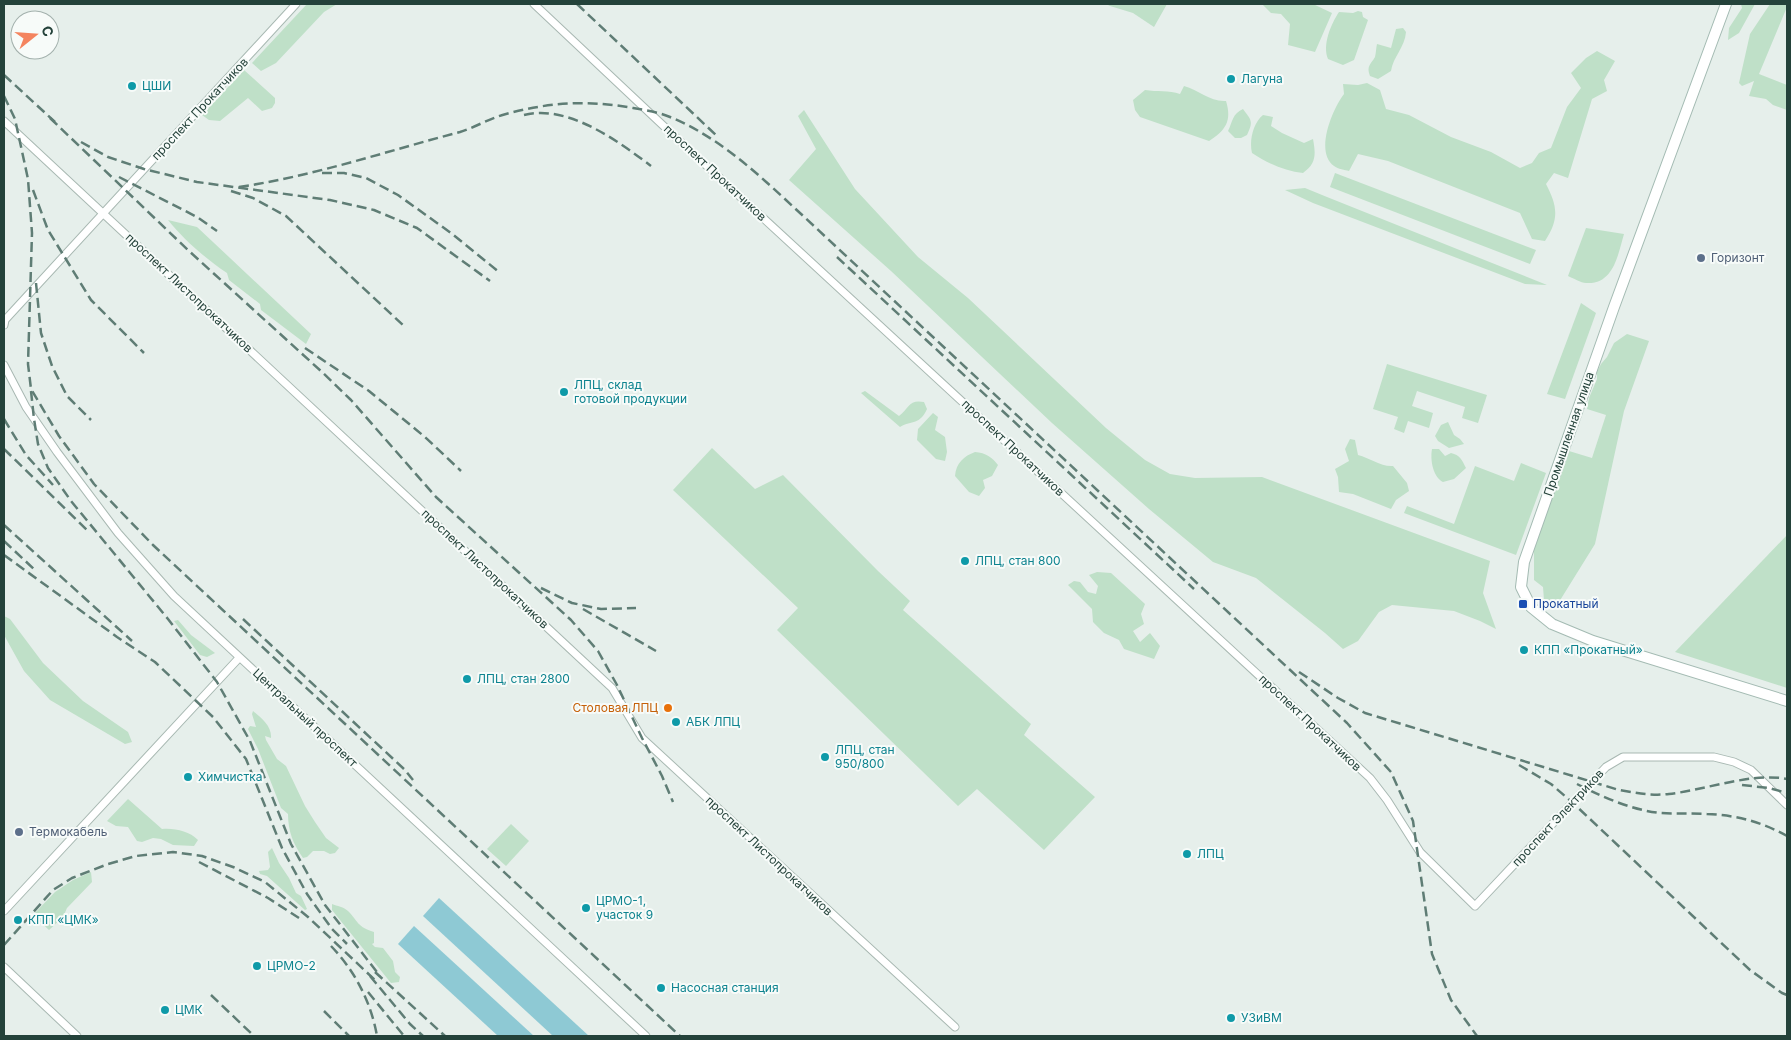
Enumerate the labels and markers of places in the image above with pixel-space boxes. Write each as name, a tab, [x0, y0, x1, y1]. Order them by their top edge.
place label: Лагуна	[1241, 71, 1283, 86]
marker: Лагуна	[1225, 73, 1237, 85]
place label: ЦШИ	[142, 78, 171, 93]
marker: ЦШИ	[126, 80, 138, 92]
place label: Горизонт	[1711, 250, 1765, 265]
marker: Горизонт	[1695, 252, 1707, 264]
place label: ЛПЦ, склад готовой продукции	[574, 377, 687, 406]
marker: ЛПЦ, склад готовой продукции	[558, 386, 570, 398]
place label: ЛПЦ, стан 800	[975, 553, 1061, 568]
marker: ЛПЦ, стан 800	[959, 555, 971, 567]
place label: Прокатный	[1533, 596, 1599, 611]
marker: Прокатный	[1517, 598, 1529, 610]
place label: КПП «Прокатный»	[1534, 642, 1643, 657]
marker: КПП «Прокатный»	[1518, 644, 1530, 656]
place label: ЛПЦ, стан 2800	[477, 671, 570, 686]
marker: ЛПЦ, стан 2800	[461, 673, 473, 685]
place label: Столовая ЛПЦ	[572, 700, 658, 715]
marker: Столовая ЛПЦ	[662, 702, 674, 714]
place label: АБК ЛПЦ	[686, 714, 740, 729]
marker: АБК ЛПЦ	[670, 716, 682, 728]
place label: ЛПЦ, стан 950/800	[835, 742, 895, 771]
marker: ЛПЦ, стан 950/800	[819, 751, 831, 763]
place label: Химчистка	[198, 769, 262, 784]
marker: Химчистка	[182, 771, 194, 783]
place label: Термокабель	[29, 824, 108, 839]
marker: Термокабель	[13, 826, 25, 838]
place label: ЛПЦ	[1197, 846, 1224, 861]
marker: ЛПЦ	[1181, 848, 1193, 860]
place label: ЦРМО-1, участок 9	[596, 893, 653, 922]
marker: ЦРМО-1, участок 9	[580, 902, 592, 914]
place label: КПП «ЦМК»	[28, 912, 99, 927]
marker: КПП «ЦМК»	[12, 914, 24, 926]
place label: ЦРМО-2	[267, 958, 316, 973]
marker: ЦРМО-2	[251, 960, 263, 972]
place label: Насосная станция	[671, 980, 779, 995]
marker: Насосная станция	[655, 982, 667, 994]
place label: ЦМК	[175, 1002, 203, 1017]
marker: ЦМК	[159, 1004, 171, 1016]
place label: УЗиВМ	[1241, 1010, 1282, 1025]
marker: УЗиВМ	[1225, 1012, 1237, 1024]

